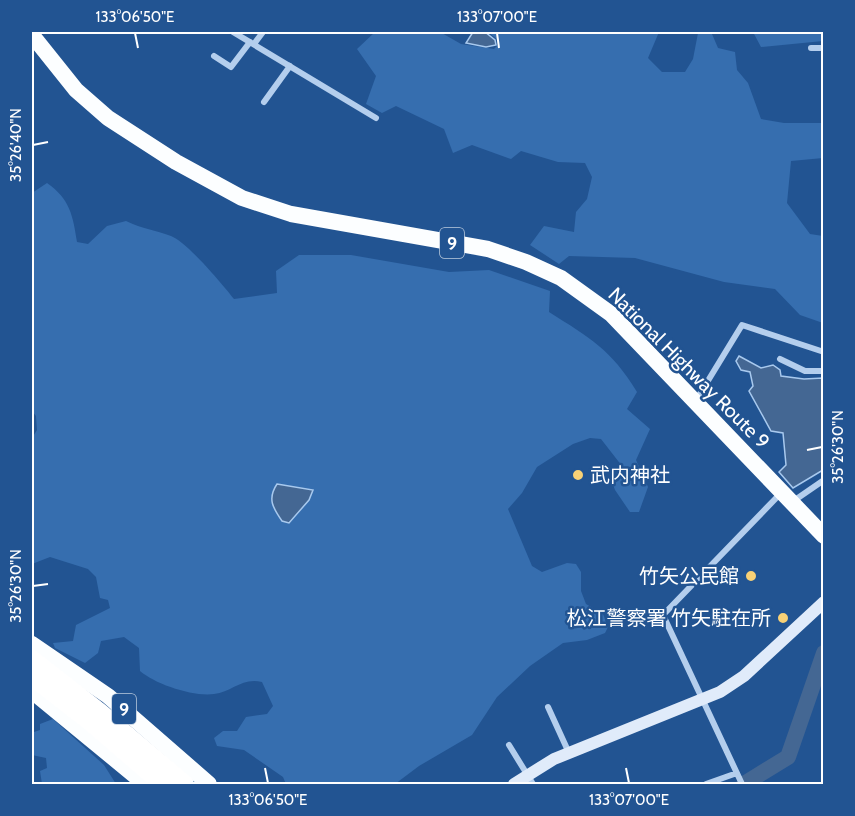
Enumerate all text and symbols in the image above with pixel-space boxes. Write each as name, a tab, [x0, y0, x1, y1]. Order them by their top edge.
text: 133°06'50"E	[96, 8, 174, 26]
text: 133°07'00"E	[457, 8, 537, 26]
text: 35°26'40"N	[7, 108, 25, 182]
road number: 9	[440, 228, 464, 258]
street label: National Highway Route 9	[603, 282, 775, 454]
text: 35°26'30"N	[829, 410, 847, 484]
place label: 武内神社	[590, 463, 670, 487]
marker: 武内神社	[571, 468, 585, 482]
text: 35°26'30"N	[7, 549, 25, 623]
place label: 竹矢公民館	[639, 564, 739, 588]
marker: 竹矢公民館	[744, 569, 758, 583]
place label: 松江警察署 竹矢駐在所	[567, 606, 771, 630]
marker: 松江警察署 竹矢駐在所	[776, 611, 790, 625]
road number: 9	[112, 694, 136, 724]
text: 133°06'50"E	[229, 791, 307, 809]
text: 133°07'00"E	[589, 791, 669, 809]

